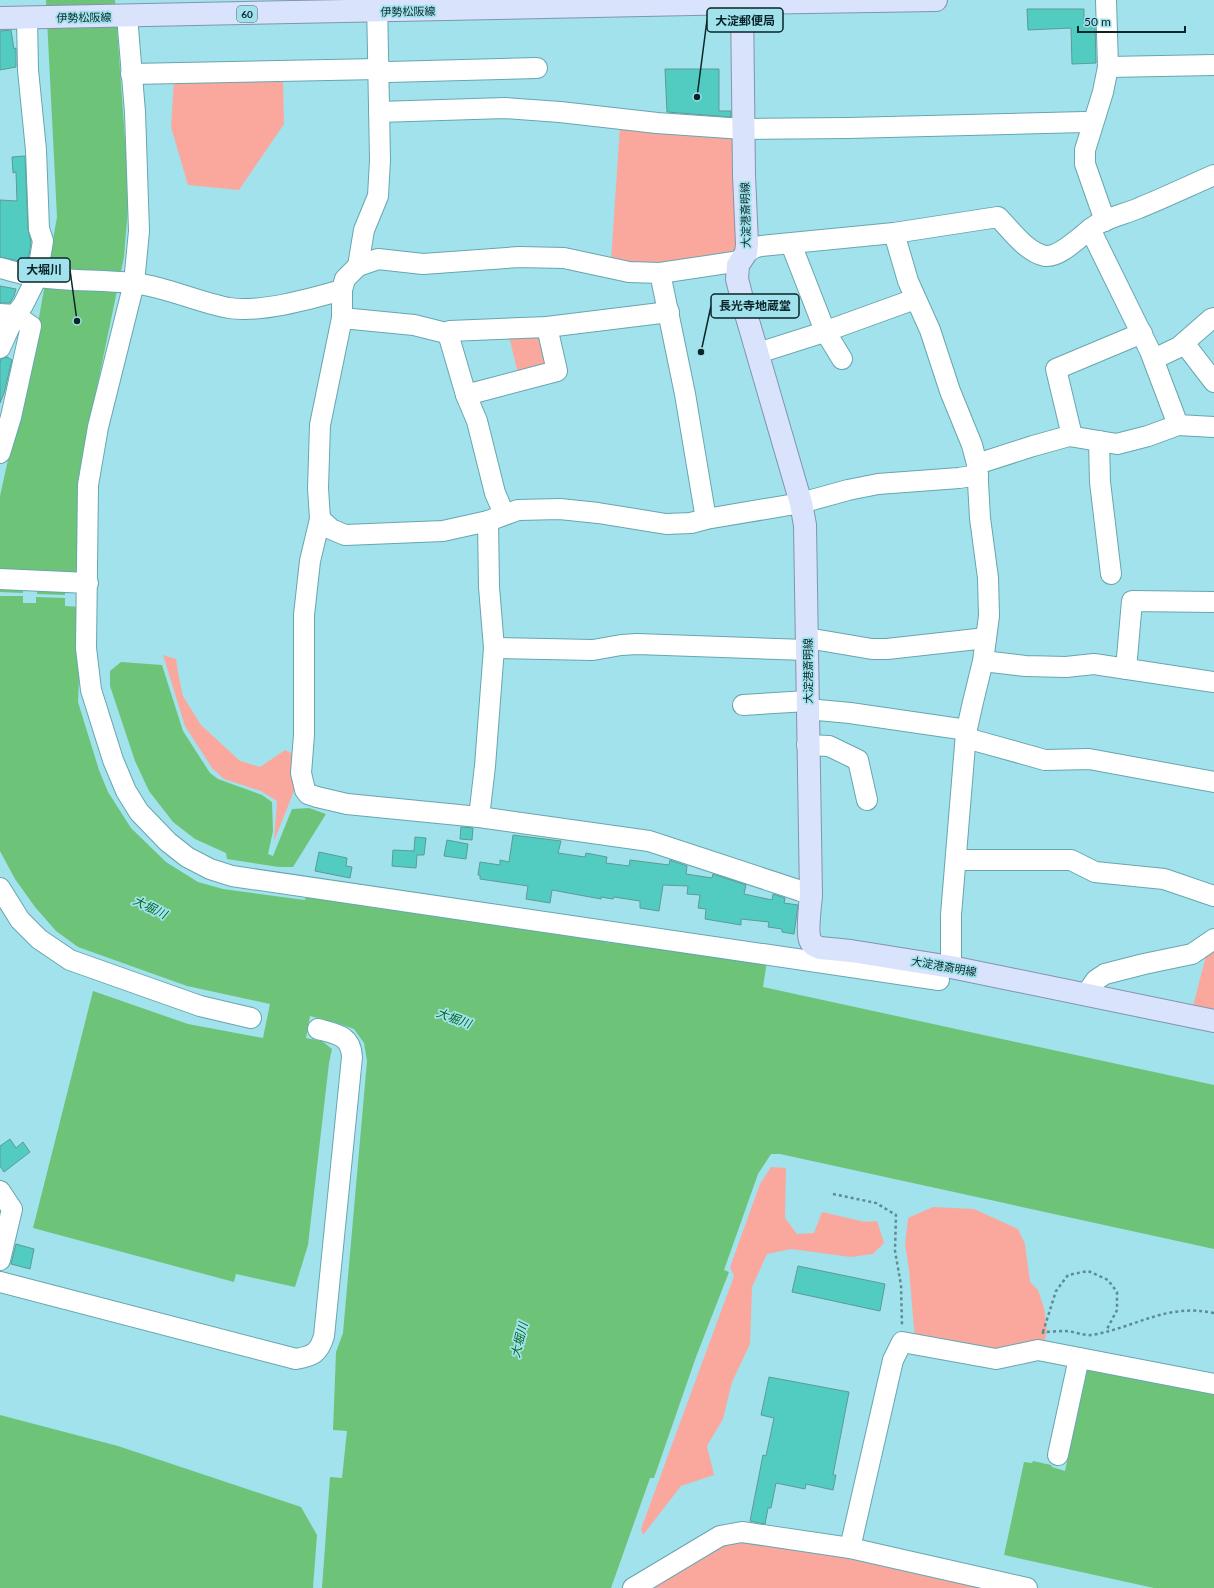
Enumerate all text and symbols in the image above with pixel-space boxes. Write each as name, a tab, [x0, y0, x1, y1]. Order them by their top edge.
street label: 伊勢松阪線	[380, 4, 436, 18]
road number: 60	[237, 6, 257, 22]
callout: 大淀郵便局	[707, 8, 783, 32]
scale bar	[1078, 8, 1185, 34]
street label: 伊勢松阪線	[56, 10, 112, 24]
text: 大淀郵便局	[715, 13, 775, 28]
text: 50 m	[1084, 14, 1111, 29]
street label: 大淀港斎明線	[738, 182, 752, 248]
callout: 大堀川	[18, 258, 70, 282]
text: 大堀川	[26, 262, 62, 277]
callout: 長光寺地蔵堂	[711, 294, 799, 318]
text: 長光寺地蔵堂	[719, 298, 791, 313]
street label: 大淀港斎明線	[801, 638, 814, 704]
water label: 大堀川	[131, 892, 171, 923]
street label: 大淀港斎明線	[910, 954, 978, 978]
water label: 大堀川	[435, 1005, 475, 1032]
water label: 大堀川	[508, 1319, 531, 1359]

